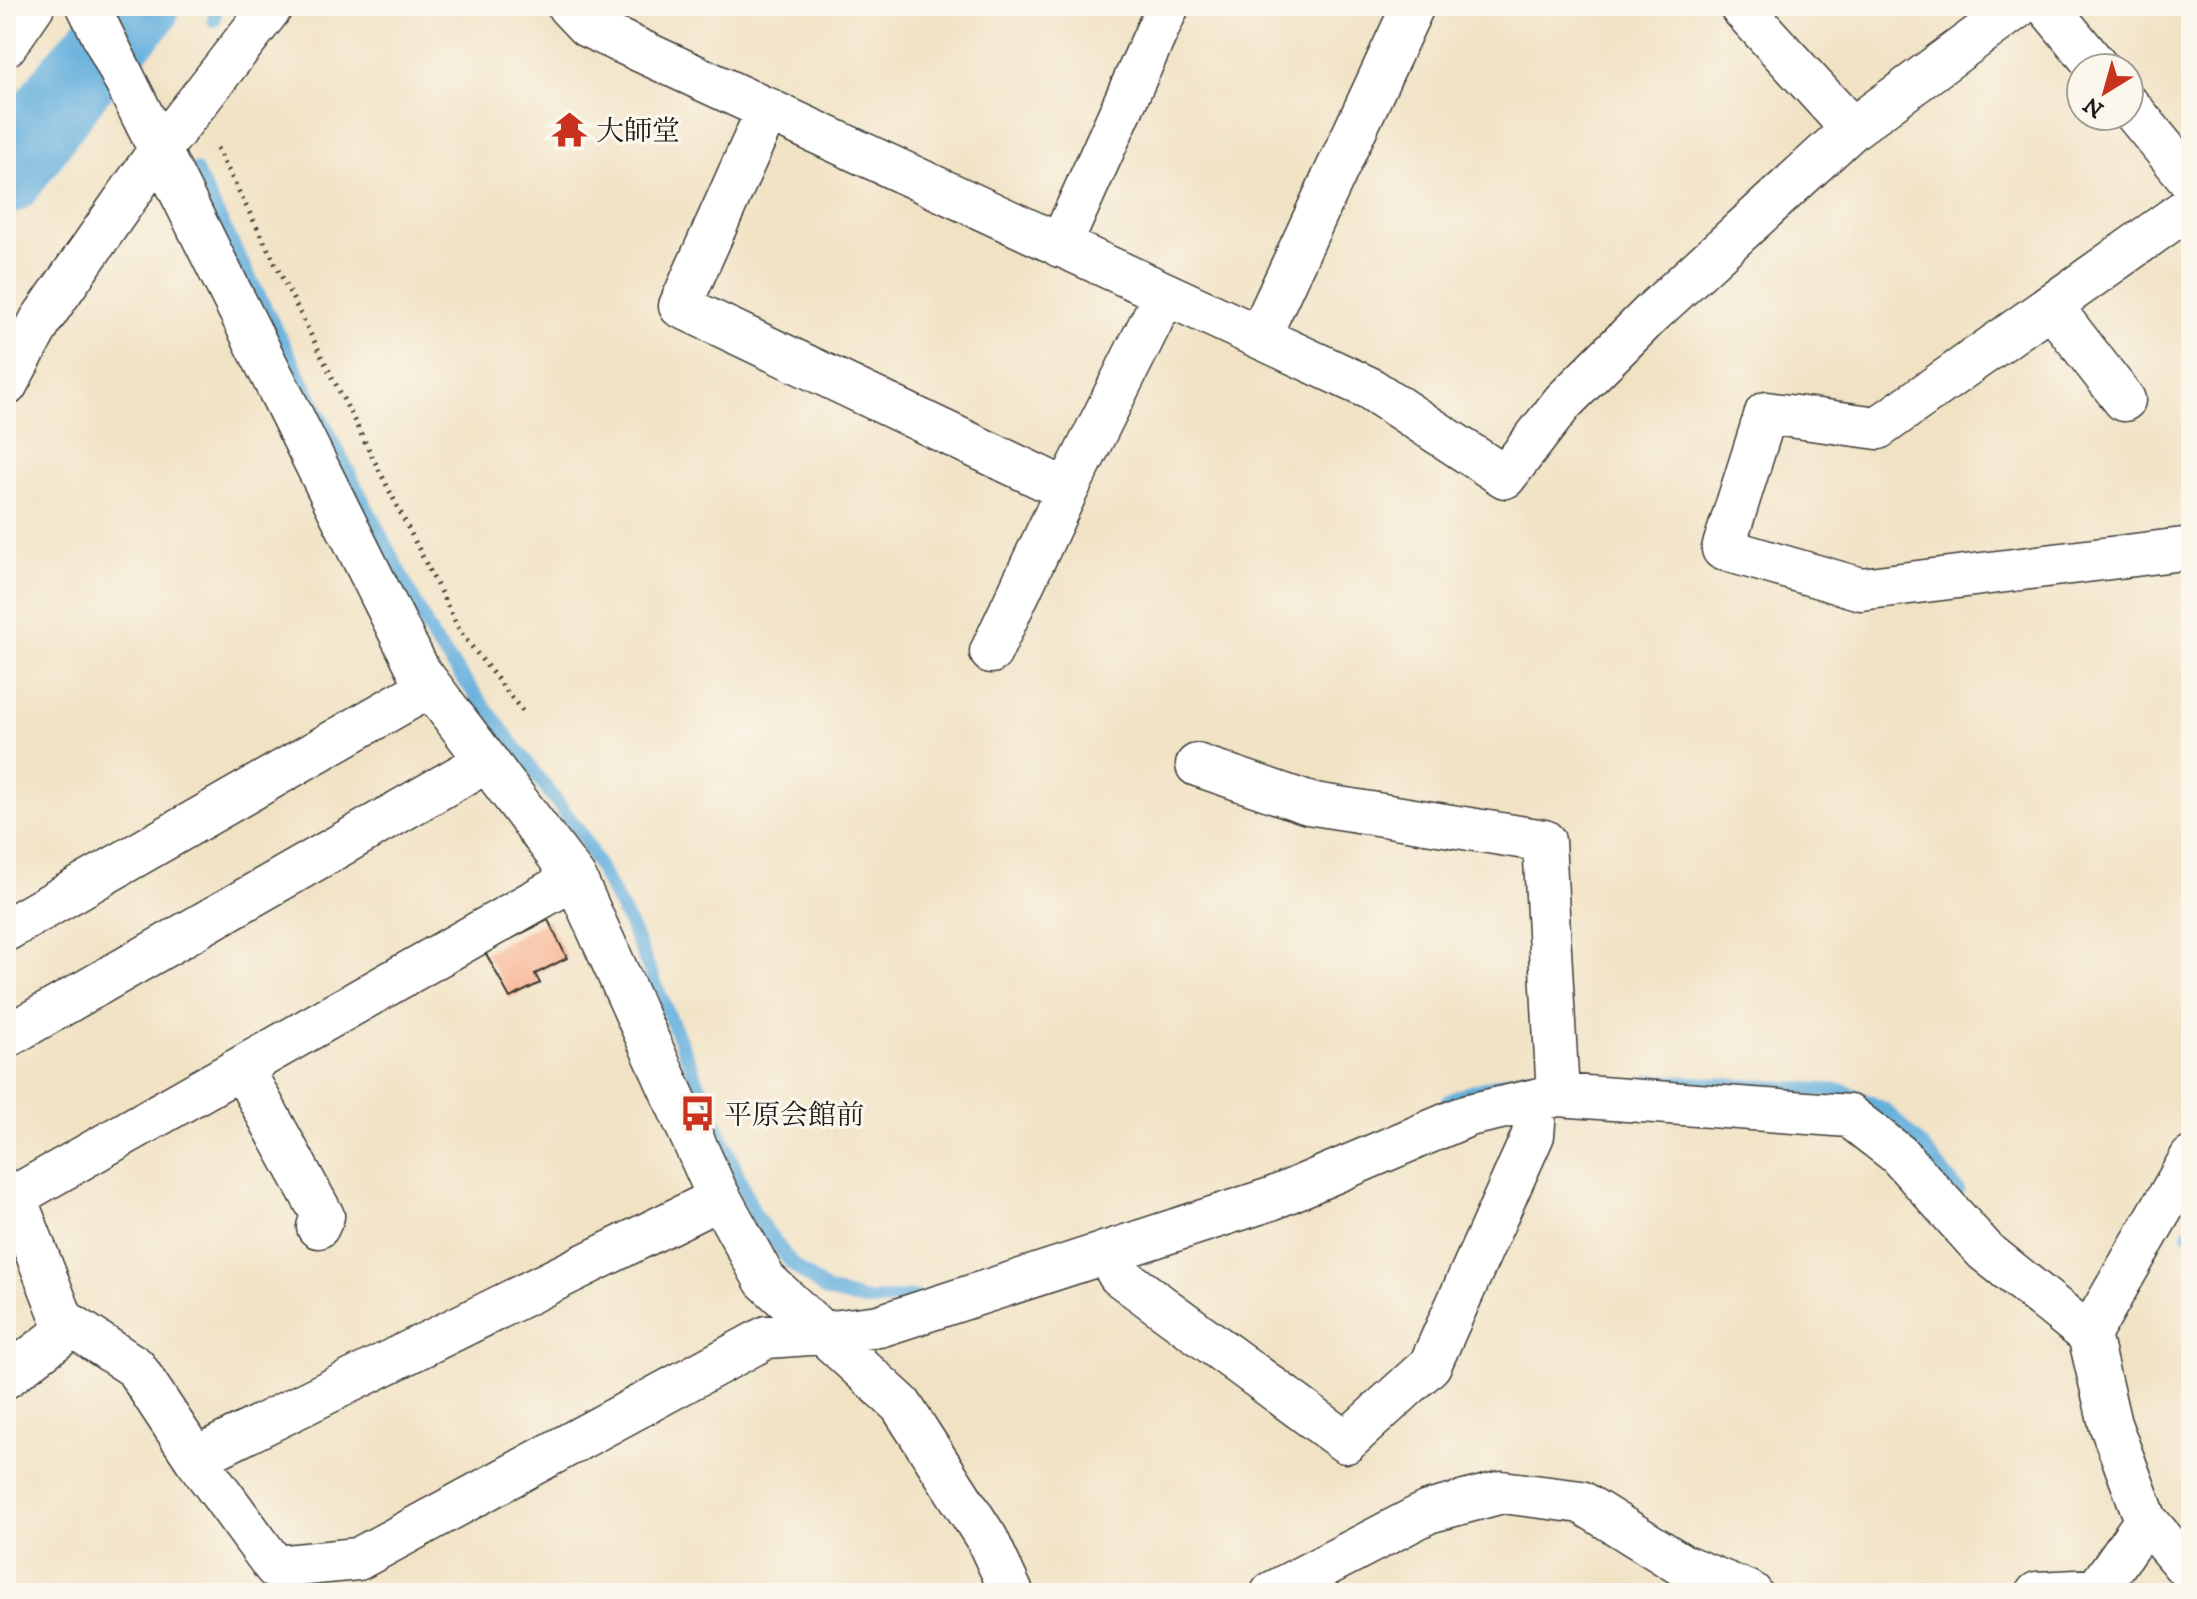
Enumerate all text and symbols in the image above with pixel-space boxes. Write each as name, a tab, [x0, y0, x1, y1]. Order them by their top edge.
north arrow	[2065, 52, 2145, 132]
text: N	[2079, 91, 2109, 123]
temple icon: 大師堂	[551, 111, 589, 149]
place label: 大師堂	[596, 114, 680, 149]
bus stop icon: 平原会館前	[679, 1095, 717, 1133]
place label: 平原会館前	[724, 1098, 864, 1133]

